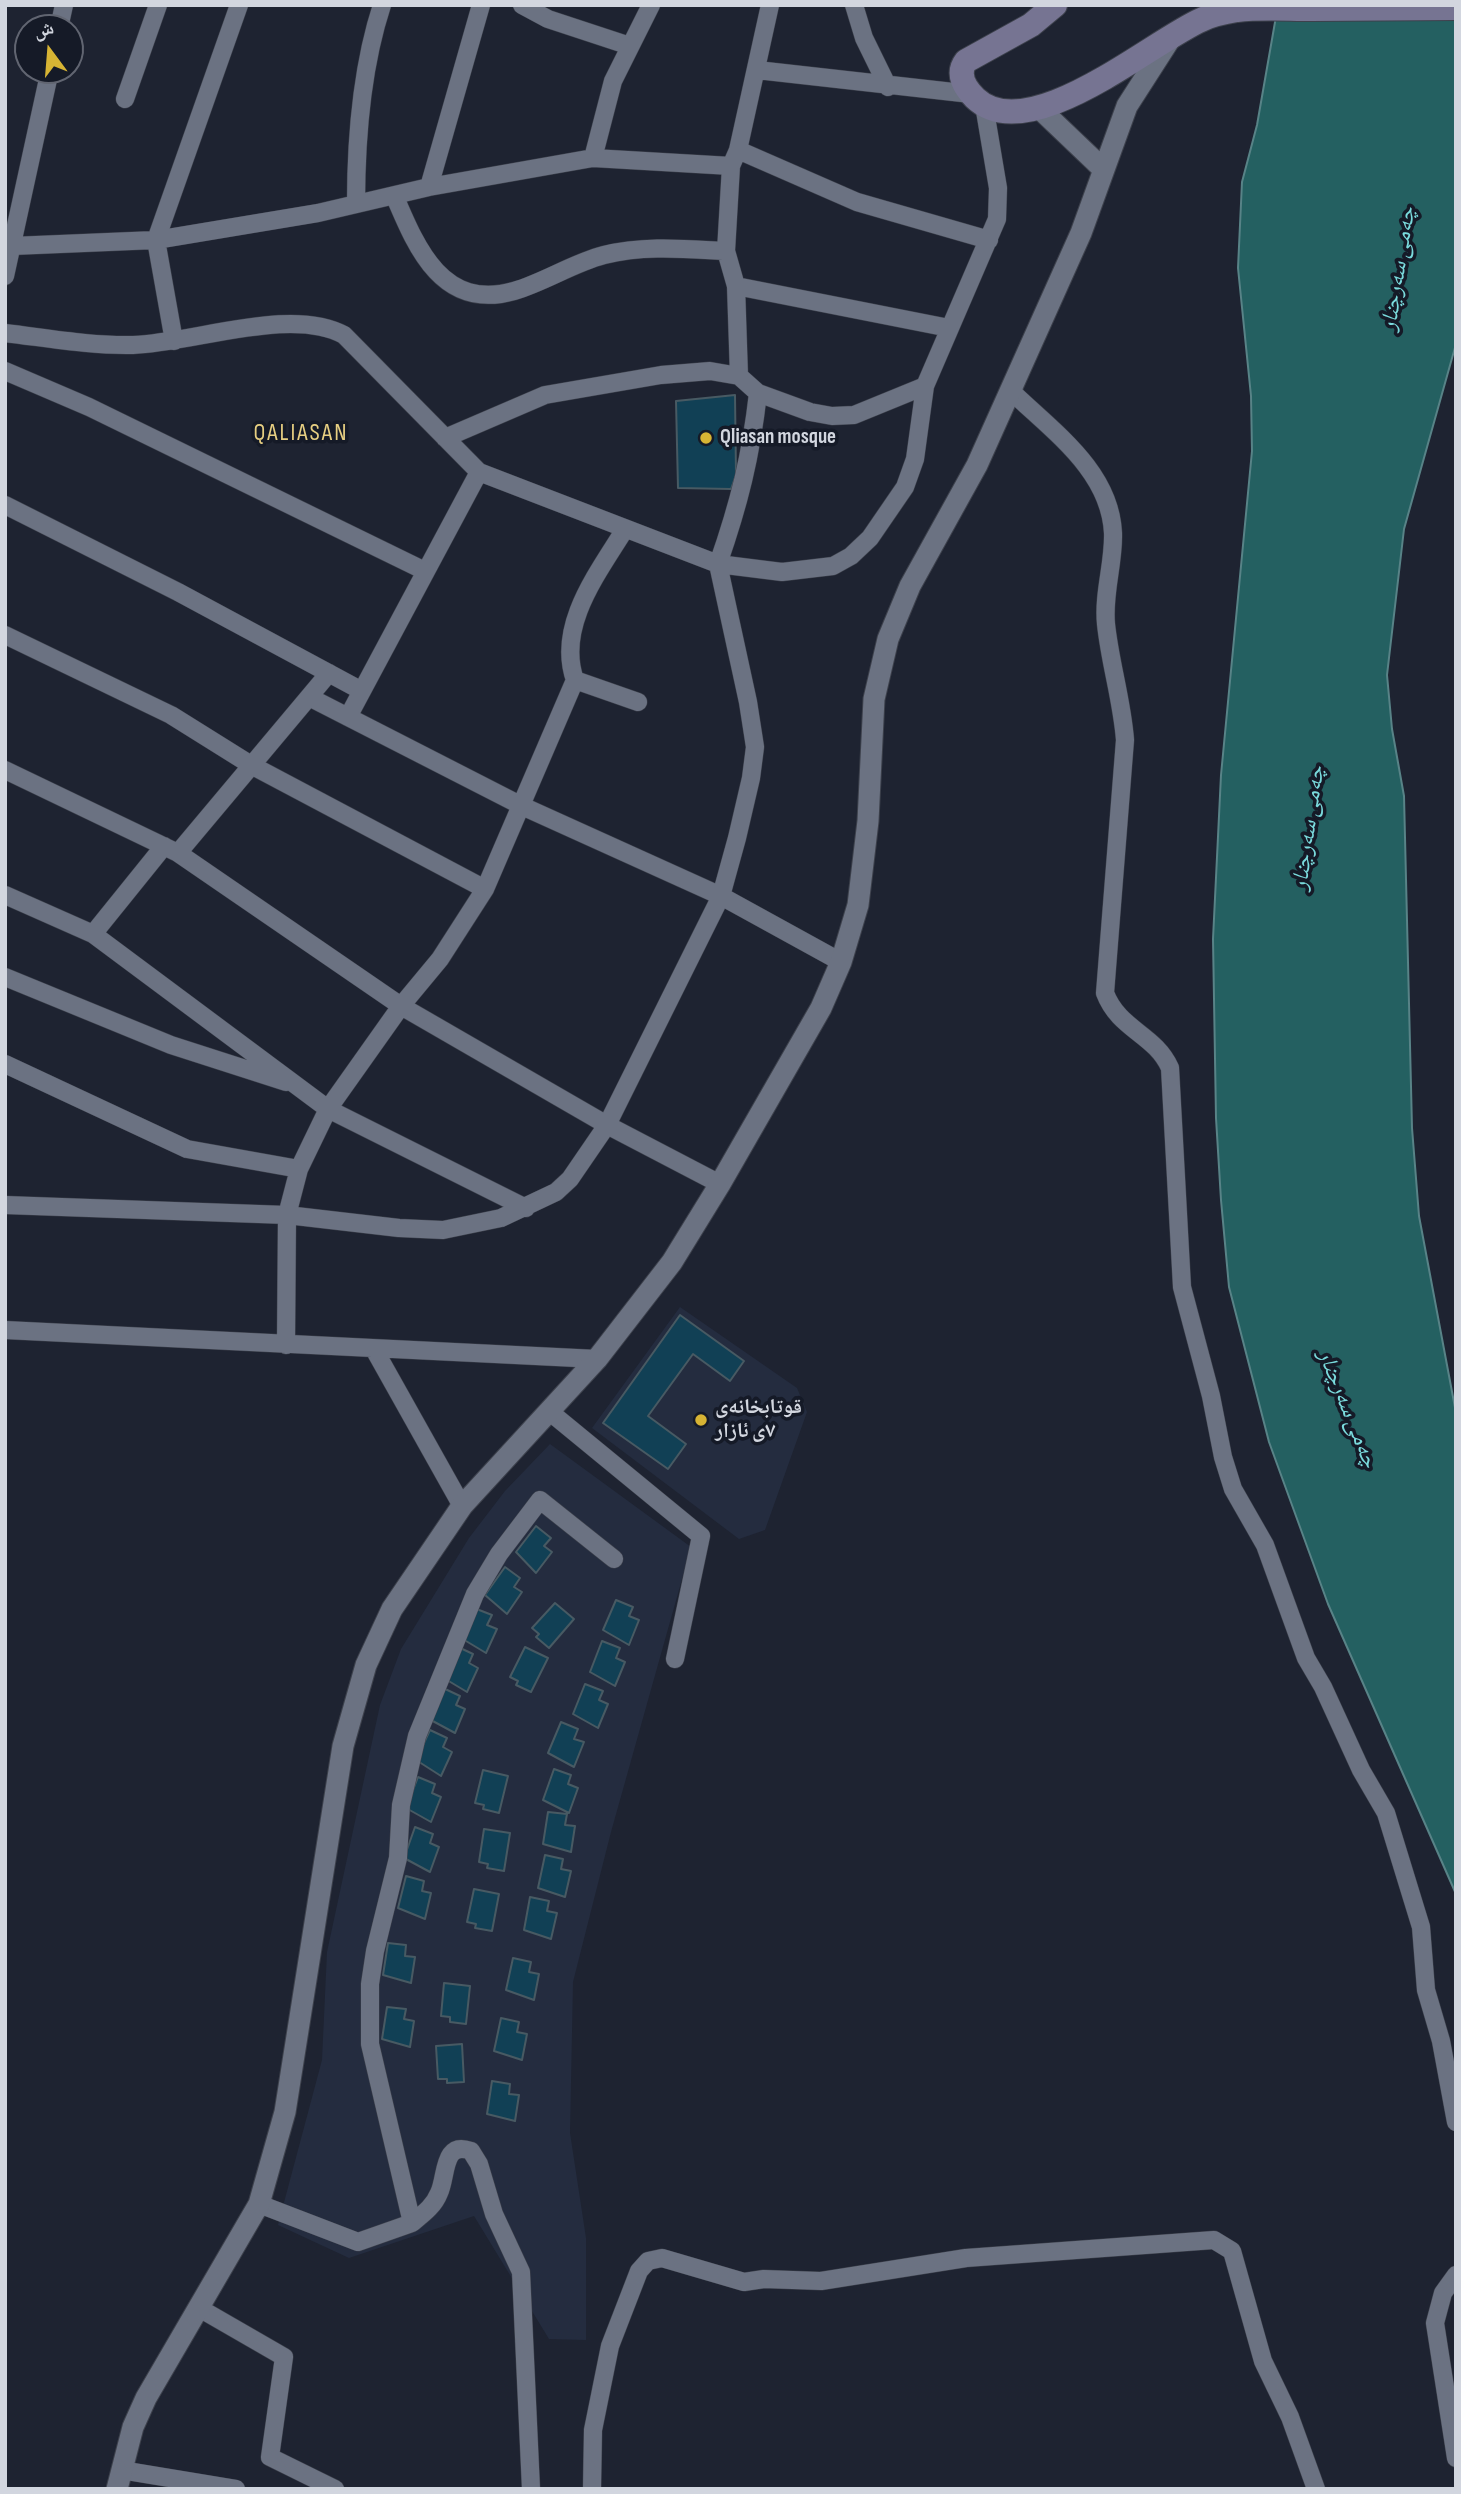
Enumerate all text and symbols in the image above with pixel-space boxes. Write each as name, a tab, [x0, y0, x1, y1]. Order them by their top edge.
north arrow	[14, 14, 84, 84]
text: ش	[31, 16, 56, 44]
water label: چەمی سەرچنار	[1376, 205, 1422, 333]
district label: QALIASAN	[255, 420, 347, 448]
place label: Qliasan mosque	[720, 425, 836, 451]
marker: Qliasan mosque	[698, 430, 714, 446]
water label: چەمی سەرچنار	[1287, 764, 1331, 892]
water label: چەمی سەرچنار	[1311, 1346, 1383, 1472]
place label: قوتابخانەی ٧ی ئازار	[715, 1395, 802, 1445]
marker: قوتابخانەی ٧ی ئازار	[693, 1412, 709, 1428]

